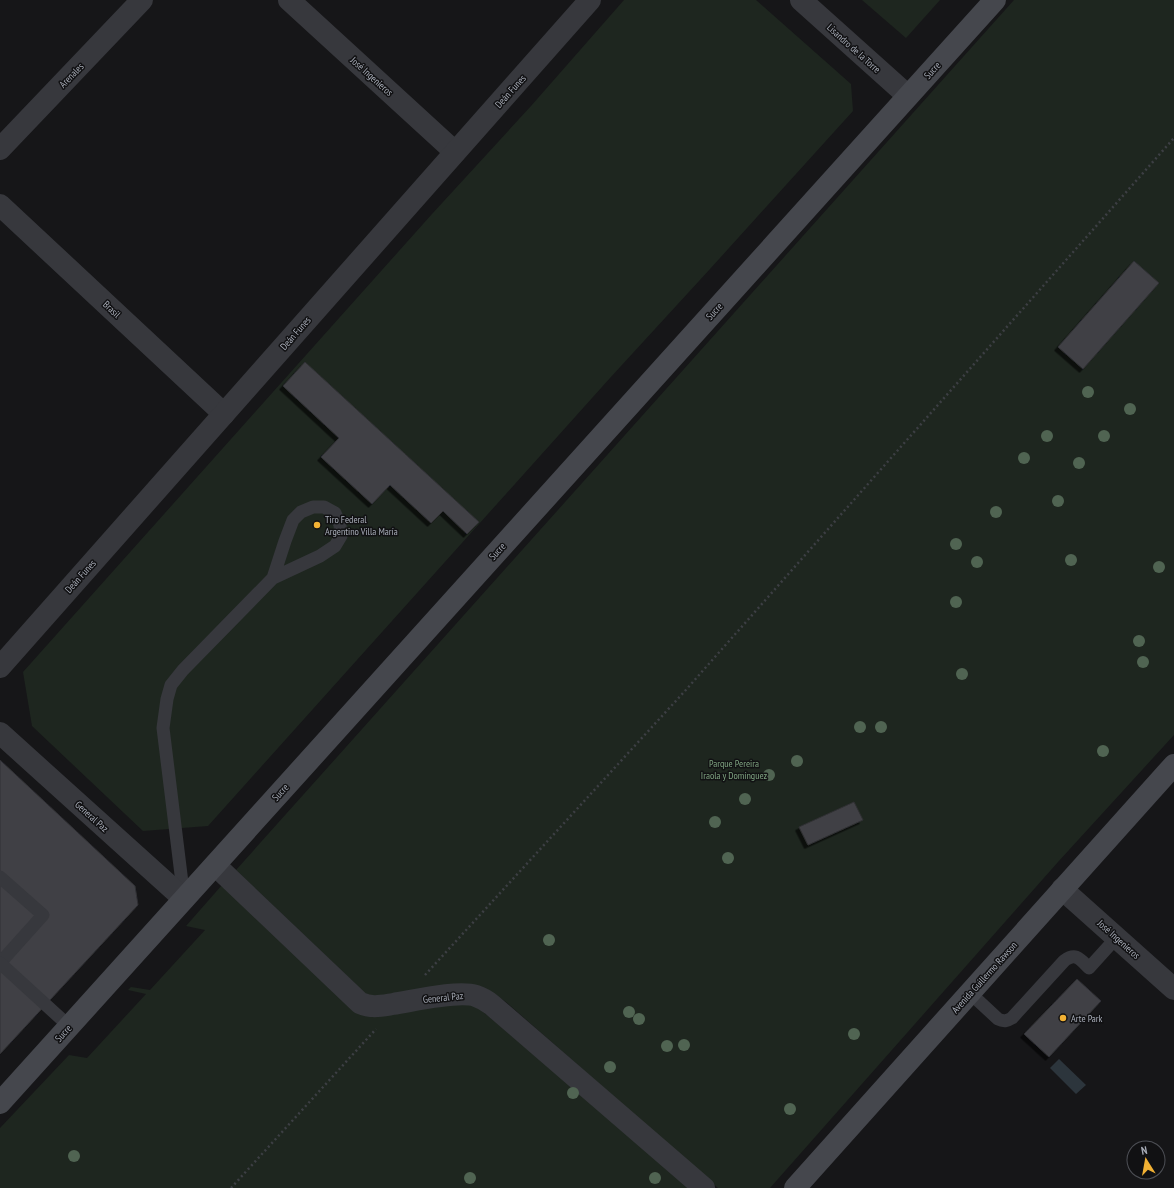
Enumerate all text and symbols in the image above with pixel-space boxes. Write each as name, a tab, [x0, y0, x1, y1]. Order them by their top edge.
street label: Lisandro de la Torre	[824, 21, 883, 76]
street label: José Ingenieros	[347, 53, 396, 99]
street label: Sucre	[921, 59, 944, 82]
street label: Arenales	[56, 60, 87, 91]
street label: Deán Funes	[492, 72, 529, 111]
street label: Brasil	[100, 298, 124, 321]
street label: Sucre	[703, 300, 726, 323]
street label: Deán Funes	[277, 313, 314, 353]
place label: Tiro Federal Argentino Villa María	[325, 513, 398, 538]
marker: Tiro Federal Argentino Villa María	[312, 520, 322, 530]
street label: Sucre	[486, 540, 509, 563]
street label: Deán Funes	[62, 557, 99, 596]
park label: Parque Pereira Iraola y Domínguez	[701, 757, 768, 782]
street label: Sucre	[269, 781, 292, 804]
street label: General Paz	[72, 798, 111, 835]
street label: José Ingenieros	[1094, 916, 1143, 962]
street label: Avenida Guillermo Rawson	[949, 939, 1020, 1016]
street label: General Paz	[422, 989, 464, 1006]
place label: Arte Park	[1071, 1012, 1103, 1025]
marker: Arte Park	[1058, 1013, 1068, 1023]
street label: Sucre	[52, 1022, 75, 1045]
north arrow	[1126, 1140, 1166, 1180]
text: N	[1140, 1143, 1148, 1158]

